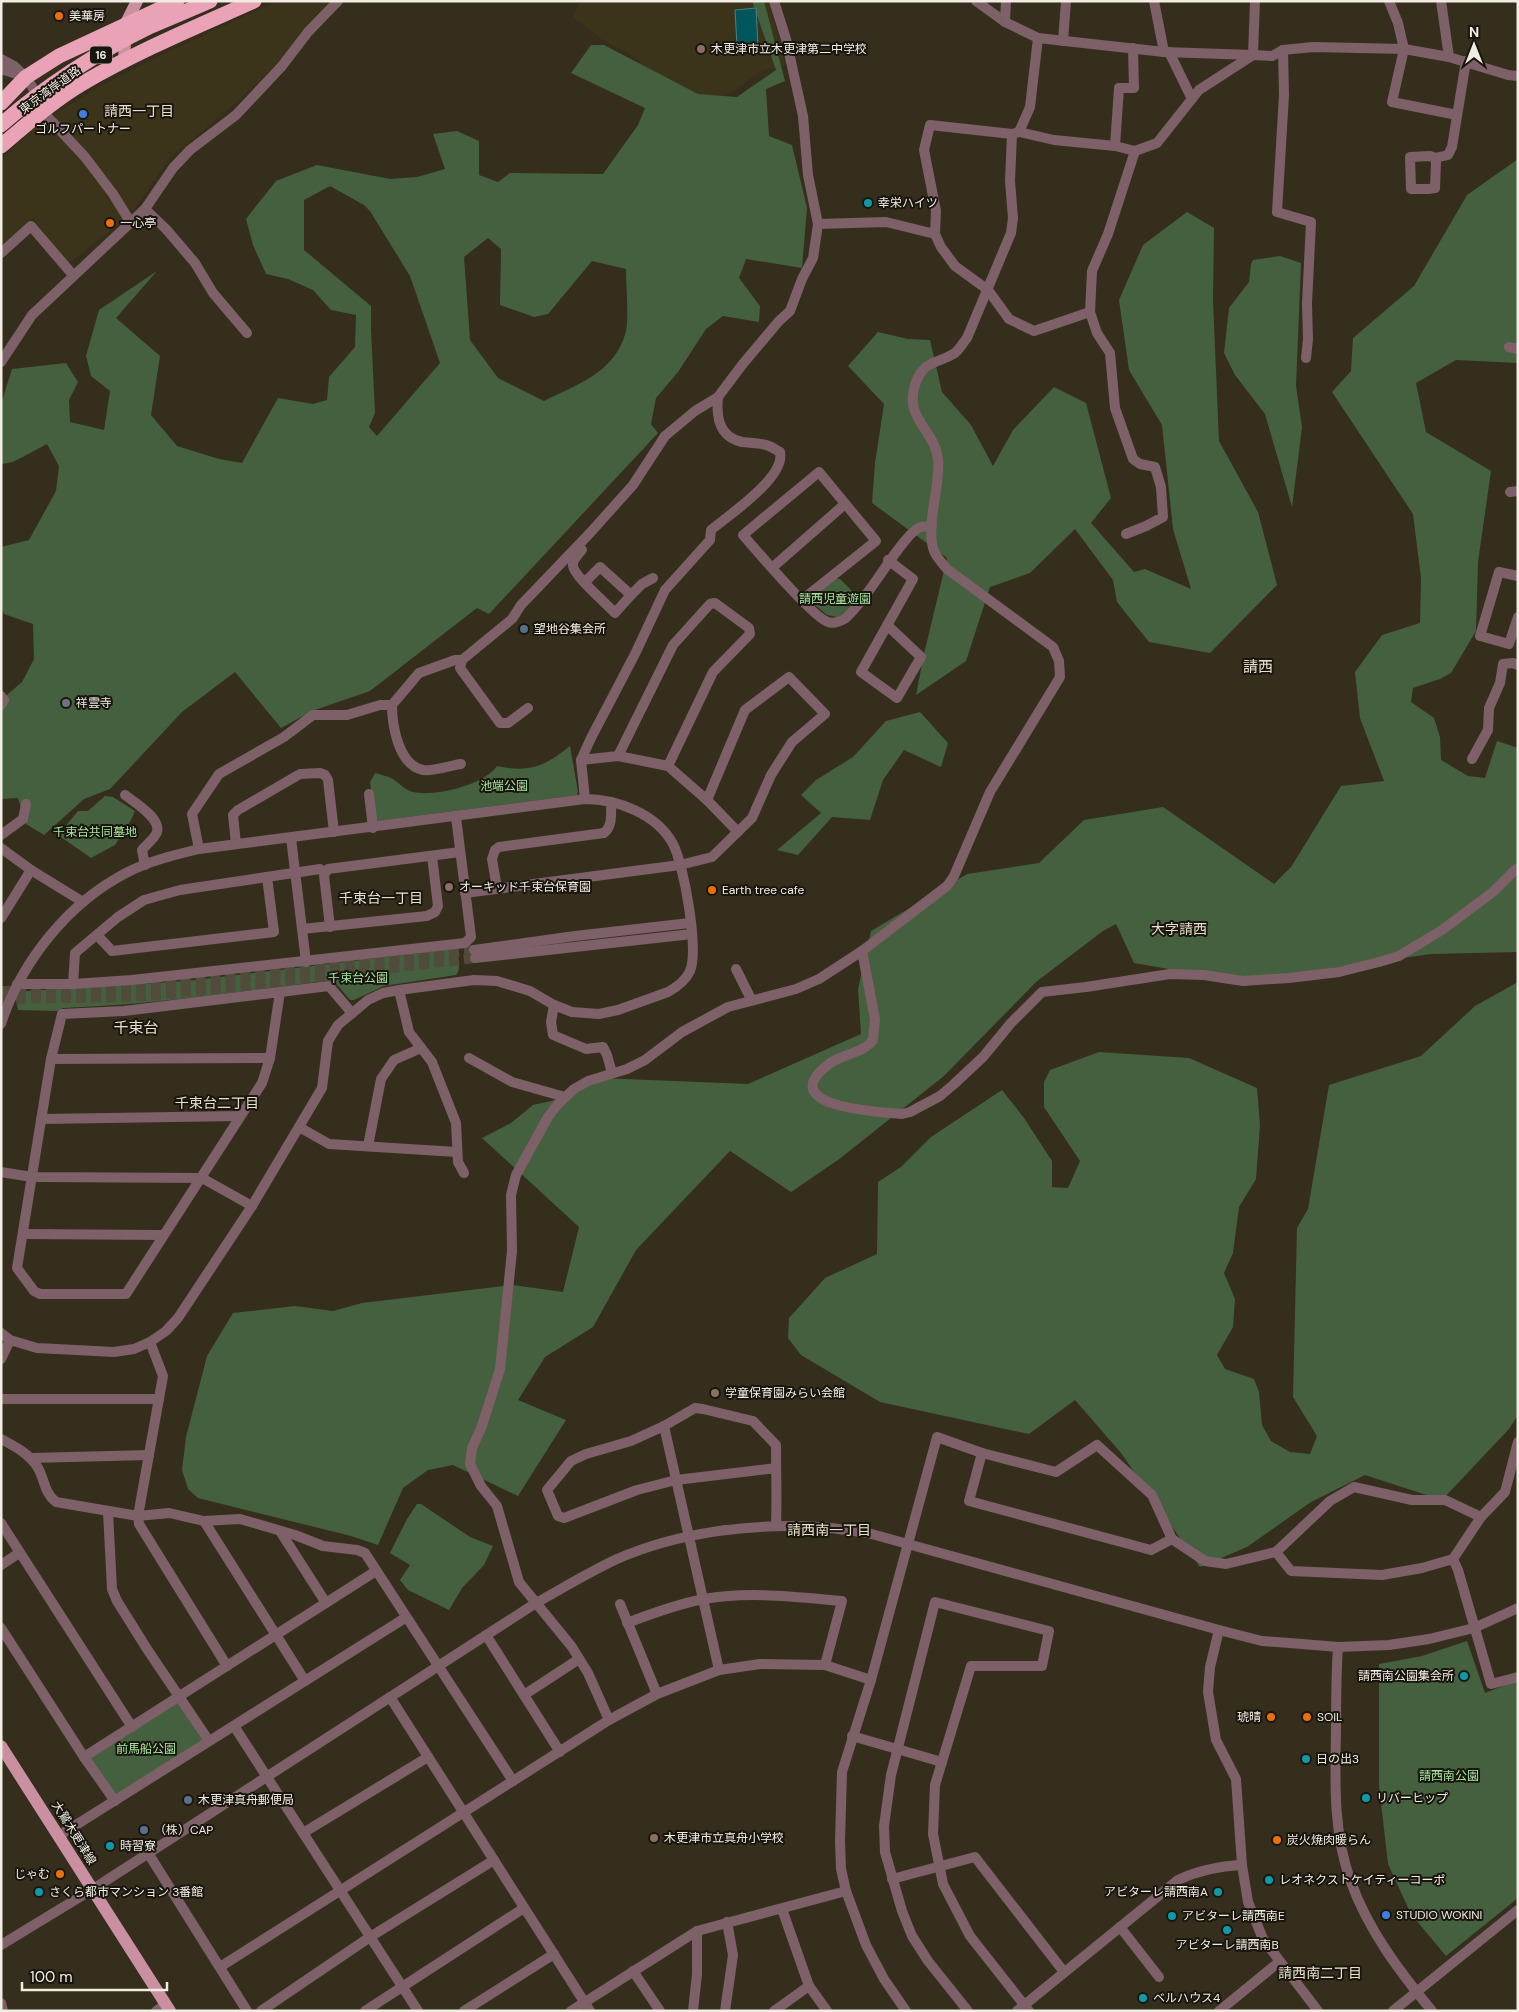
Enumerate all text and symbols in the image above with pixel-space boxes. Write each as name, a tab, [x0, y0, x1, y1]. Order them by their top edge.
place label: 美華房	[69, 8, 105, 24]
marker: 美華房	[53, 10, 65, 22]
north arrow	[1449, 20, 1499, 70]
text: N	[1469, 23, 1479, 41]
place label: 木更津市立木更津第二中学校	[711, 41, 867, 57]
marker: 木更津市立木更津第二中学校	[695, 43, 707, 55]
road number: 16	[90, 46, 112, 64]
street label: 東京湾岸道路	[16, 62, 84, 118]
district label: 請西一丁目	[104, 102, 174, 120]
marker: ゴルフパートナー	[77, 108, 89, 120]
place label: ゴルフパートナー	[35, 121, 131, 137]
place label: 幸栄ハイツ	[878, 195, 938, 211]
marker: 幸栄ハイツ	[862, 197, 874, 209]
place label: 一心亭	[120, 215, 156, 231]
marker: 一心亭	[104, 217, 116, 229]
park label: 請西児童遊園	[799, 591, 871, 607]
place label: 望地谷集会所	[534, 621, 606, 637]
marker: 望地谷集会所	[518, 623, 530, 635]
district label: 請西	[1243, 657, 1273, 677]
place label: 祥雲寺	[76, 695, 112, 711]
marker: 祥雲寺	[60, 697, 72, 709]
park label: 池端公園	[480, 778, 528, 794]
park label: 千束台共同墓地	[53, 824, 137, 840]
place label: オーキッド千束台保育園	[459, 879, 591, 895]
marker: オーキッド千束台保育園	[443, 881, 455, 893]
place label: Earth tree cafe	[722, 882, 805, 898]
marker: Earth tree cafe	[706, 884, 718, 896]
district label: 千束台一丁目	[339, 889, 423, 907]
district label: 大字請西	[1151, 920, 1207, 938]
park label: 千束台公園	[328, 970, 388, 986]
district label: 千束台	[113, 1018, 159, 1038]
district label: 千束台二丁目	[175, 1094, 259, 1112]
place label: 学童保育園みらい会館	[725, 1385, 845, 1401]
marker: 学童保育園みらい会館	[709, 1387, 721, 1399]
district label: 請西南一丁目	[787, 1521, 871, 1539]
place label: 請西南公園集会所	[1358, 1668, 1454, 1684]
marker: 請西南公園集会所	[1458, 1670, 1470, 1682]
place label: 琥晴	[1237, 1709, 1261, 1725]
place label: SOIL	[1317, 1709, 1342, 1725]
marker: 琥晴	[1265, 1711, 1277, 1723]
marker: SOIL	[1301, 1711, 1313, 1723]
park label: 前馬船公園	[116, 1741, 176, 1757]
place label: 日の出3	[1316, 1751, 1359, 1767]
marker: 日の出3	[1300, 1753, 1312, 1765]
park label: 請西南公園	[1419, 1768, 1479, 1784]
place label: リバーヒップ	[1376, 1790, 1448, 1806]
place label: 木更津真舟郵便局	[198, 1792, 294, 1808]
marker: リバーヒップ	[1360, 1792, 1372, 1804]
marker: 木更津真舟郵便局	[182, 1794, 194, 1806]
street label: 大鷲木更津線	[48, 1798, 100, 1868]
place label: （株）CAP	[154, 1822, 213, 1838]
marker: （株）CAP	[138, 1824, 150, 1836]
place label: 木更津市立真舟小学校	[664, 1830, 784, 1846]
marker: 木更津市立真舟小学校	[648, 1832, 660, 1844]
place label: 炭火焼肉暖らん	[1287, 1832, 1371, 1848]
marker: 炭火焼肉暖らん	[1271, 1834, 1283, 1846]
place label: 時習寮	[120, 1838, 156, 1854]
marker: 時習寮	[104, 1840, 116, 1852]
place label: じゃむ	[14, 1866, 50, 1882]
marker: じゃむ	[54, 1868, 66, 1880]
place label: レオネクストケイティーコーポ	[1279, 1872, 1445, 1888]
marker: レオネクストケイティーコーポ	[1263, 1874, 1275, 1886]
place label: さくら都市マンション 3番館	[49, 1884, 203, 1900]
place label: アビターレ請西南A	[1104, 1884, 1208, 1900]
marker: さくら都市マンション 3番館	[33, 1886, 45, 1898]
marker: アビターレ請西南A	[1212, 1886, 1224, 1898]
place label: STUDIO WOKINI	[1396, 1907, 1482, 1923]
place label: アビターレ請西南E	[1182, 1908, 1285, 1924]
marker: STUDIO WOKINI	[1380, 1909, 1392, 1921]
marker: アビターレ請西南E	[1166, 1910, 1178, 1922]
marker: アビターレ請西南B	[1221, 1924, 1233, 1936]
place label: アビターレ請西南B	[1175, 1937, 1279, 1953]
scale bar	[22, 1960, 168, 1992]
district label: 請西南二丁目	[1278, 1964, 1362, 1982]
text: 100 m	[30, 1967, 73, 1987]
place label: ベルハウス4	[1153, 1990, 1220, 2006]
marker: ベルハウス4	[1137, 1992, 1149, 2004]

